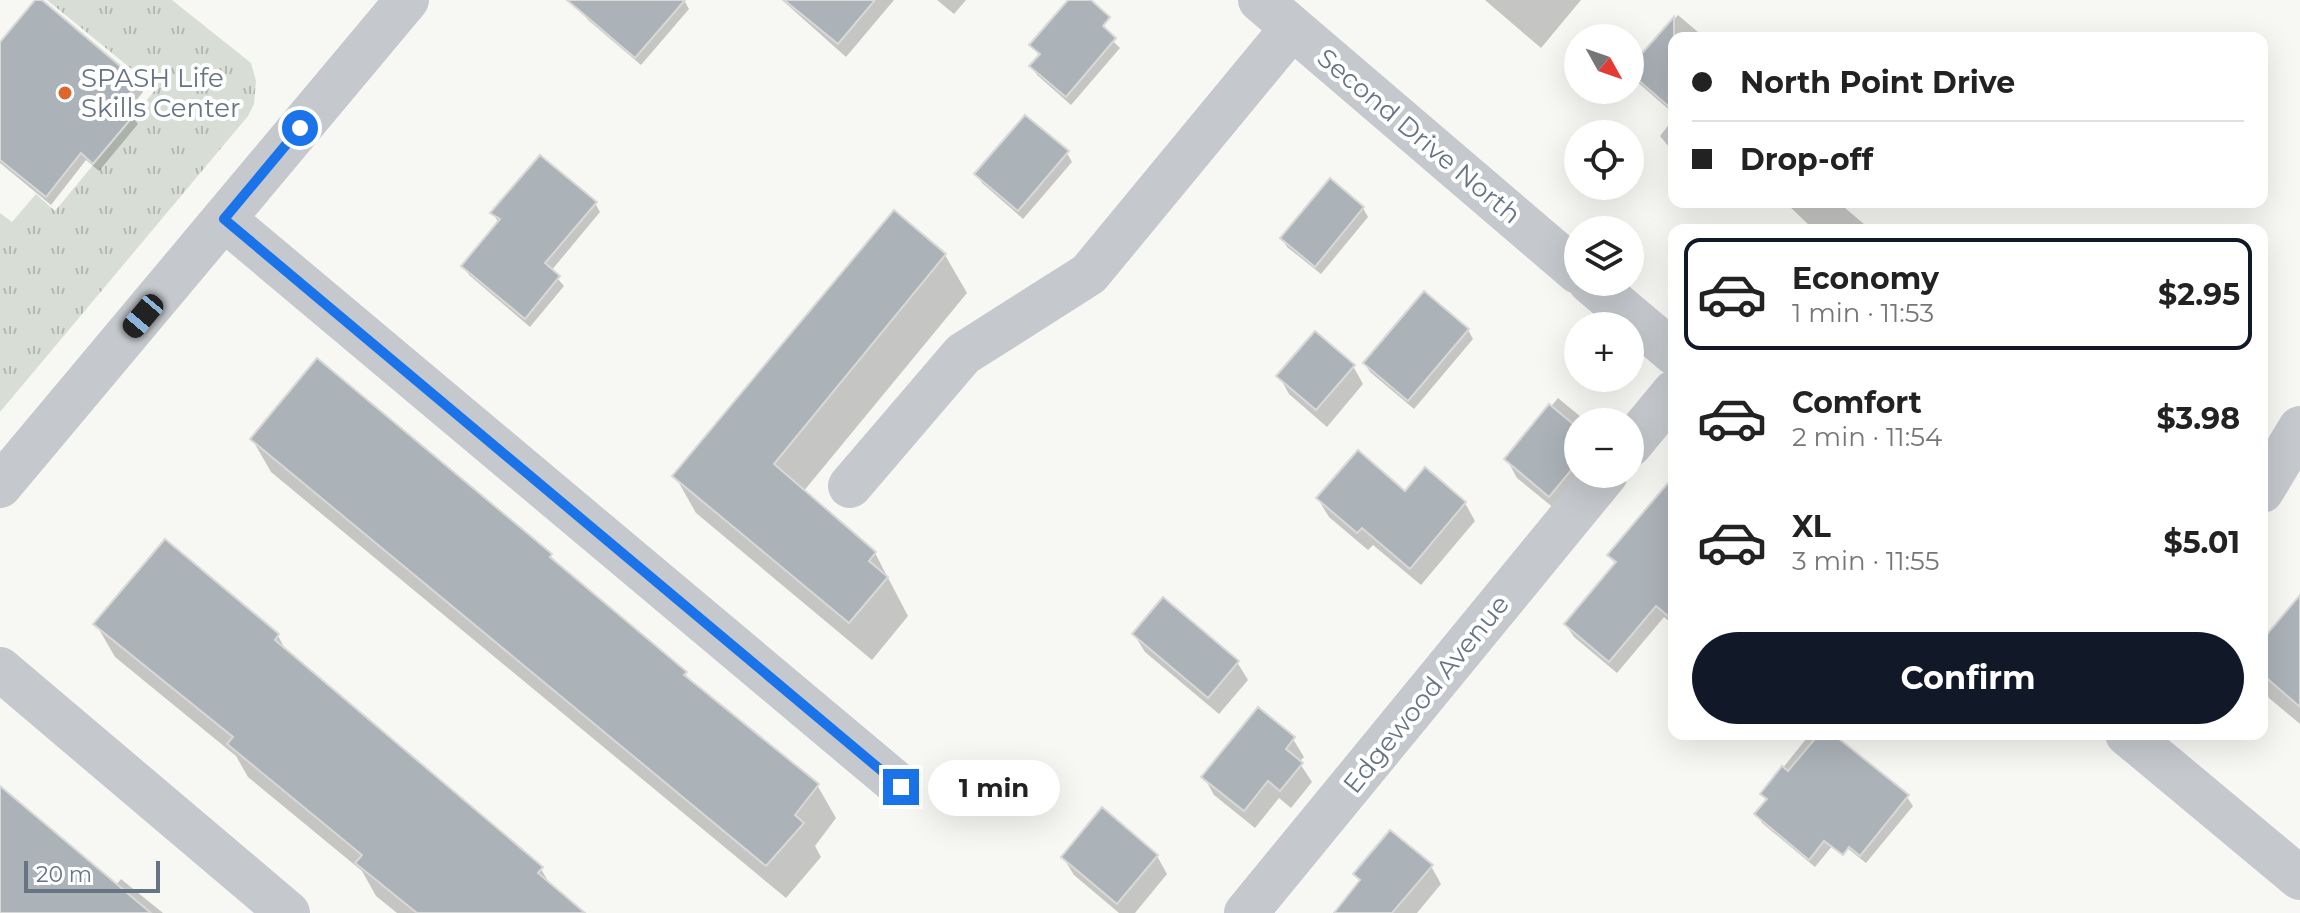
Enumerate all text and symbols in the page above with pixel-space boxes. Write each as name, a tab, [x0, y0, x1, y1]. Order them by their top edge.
north arrow	[1564, 24, 1644, 104]
map controls	[1564, 24, 1644, 488]
street label: Second Drive North	[1311, 42, 1527, 230]
place label: SPASH Life Skills Center	[81, 62, 240, 124]
text: North Point Drive	[1740, 64, 2015, 101]
marker: SPASH Life Skills Center	[56, 84, 74, 102]
route start	[282, 110, 318, 146]
button: locate	[1564, 120, 1644, 200]
text: Drop-off	[1740, 141, 1873, 178]
button: layers	[1564, 216, 1644, 296]
icon: car	[1696, 258, 1768, 330]
text: Economy	[1792, 260, 1939, 297]
text: $2.95	[2158, 276, 2240, 313]
car	[118, 290, 168, 342]
text: 1 min · 11:53	[1792, 297, 1934, 329]
button: +	[1564, 312, 1644, 392]
icon: car	[1696, 382, 1768, 454]
text: Comfort	[1792, 384, 1922, 421]
text: $3.98	[2156, 400, 2240, 437]
button: −	[1564, 408, 1644, 488]
text: 2 min · 11:54	[1792, 421, 1942, 453]
icon: car	[1696, 506, 1768, 578]
text: XL	[1792, 508, 1831, 545]
text: $5.01	[2164, 524, 2240, 561]
text: 3 min · 11:55	[1792, 545, 1939, 577]
street label: Edgewood Avenue	[1336, 588, 1516, 800]
button: Confirm	[1692, 632, 2244, 724]
callout: 1 min	[929, 759, 1061, 815]
route end	[883, 769, 919, 805]
text: 1 min	[959, 772, 1029, 804]
scale bar	[24, 857, 160, 893]
text: 20 m	[36, 861, 92, 888]

